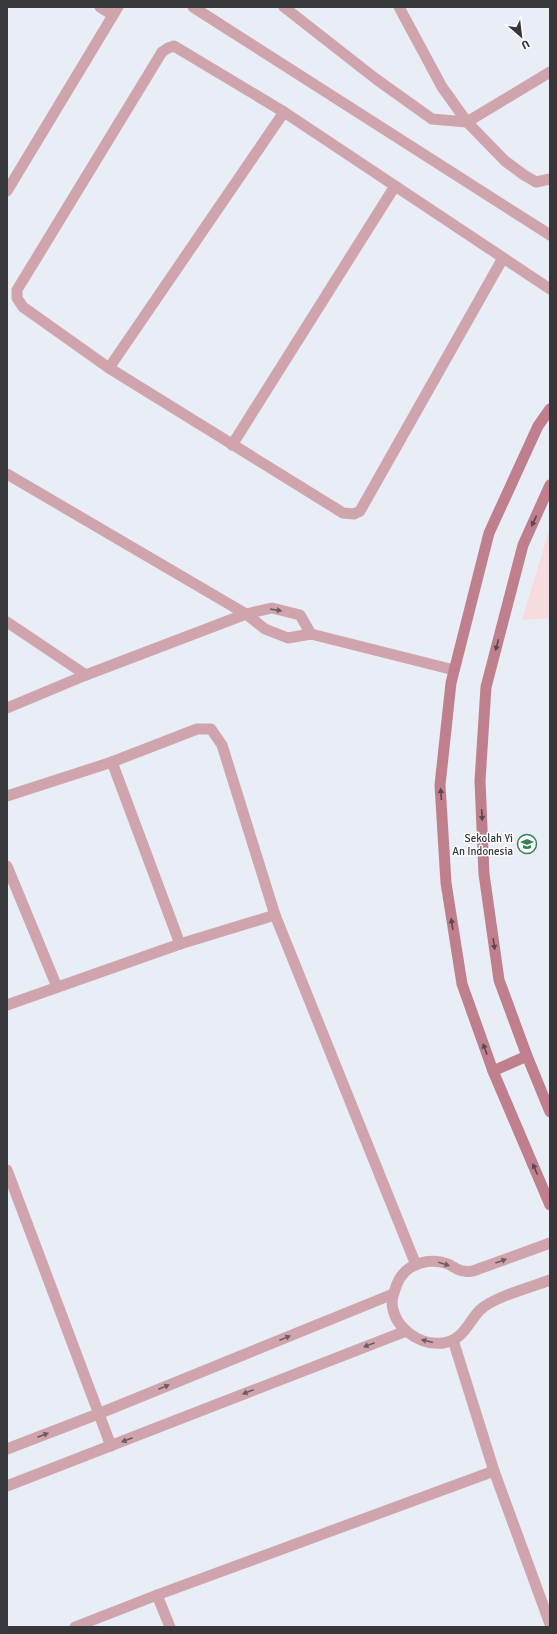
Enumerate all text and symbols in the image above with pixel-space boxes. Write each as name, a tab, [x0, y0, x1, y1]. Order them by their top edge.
north arrow	[501, 16, 541, 56]
text: U	[519, 37, 532, 52]
one-way arrow	[531, 515, 537, 526]
one-way arrow	[270, 607, 282, 613]
one-way arrow	[493, 639, 499, 651]
one-way arrow	[437, 788, 444, 800]
one-way arrow	[478, 809, 485, 821]
place label: Sekolah Yi An Indonesia	[452, 832, 513, 858]
school or university icon: Sekolah Yi An Indonesia	[516, 833, 538, 855]
one-way arrow	[449, 917, 455, 930]
one-way arrow	[491, 938, 497, 950]
one-way arrow	[482, 1042, 488, 1054]
one-way arrow	[532, 1163, 538, 1174]
one-way arrow	[496, 1258, 508, 1264]
one-way arrow	[438, 1261, 450, 1267]
one-way arrow	[279, 1335, 290, 1341]
one-way arrow	[421, 1338, 434, 1344]
one-way arrow	[363, 1343, 375, 1349]
one-way arrow	[159, 1384, 170, 1390]
one-way arrow	[242, 1390, 254, 1396]
one-way arrow	[38, 1431, 50, 1437]
one-way arrow	[120, 1437, 132, 1443]

